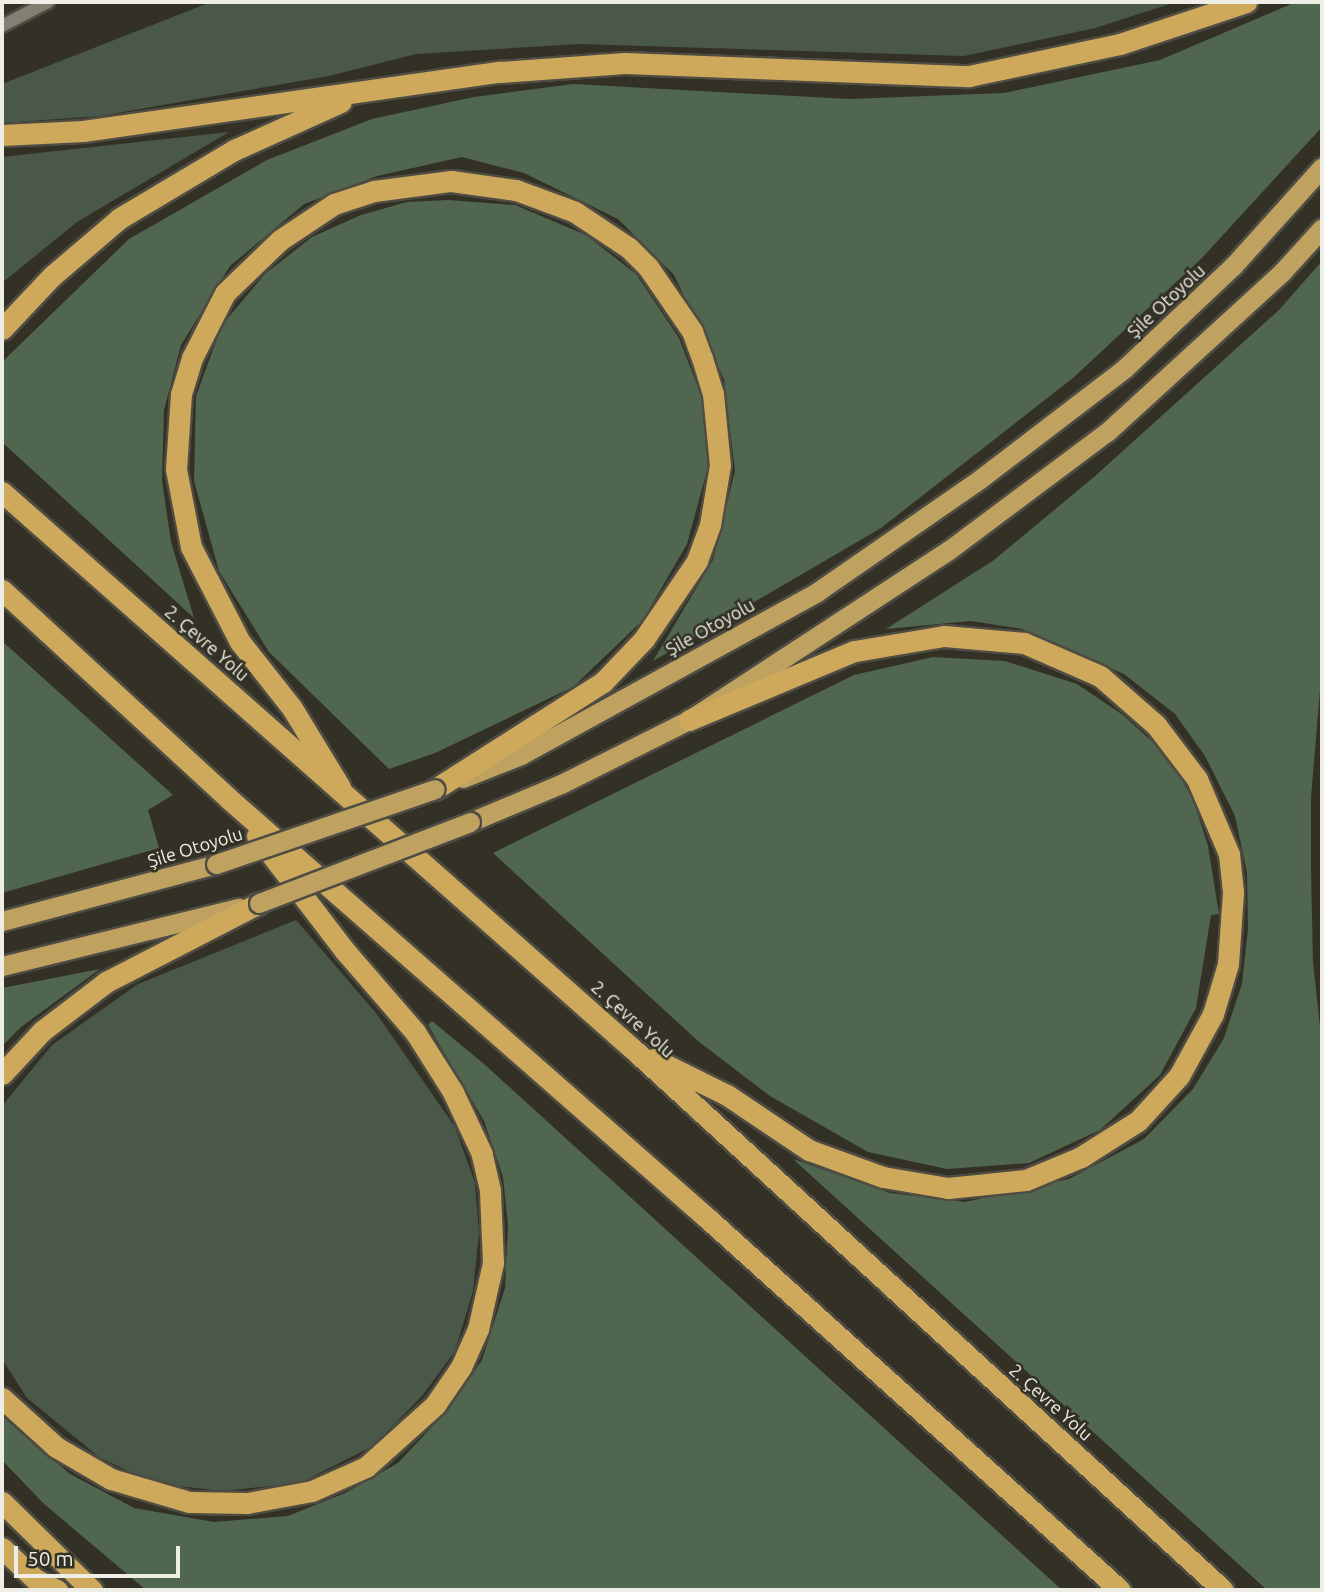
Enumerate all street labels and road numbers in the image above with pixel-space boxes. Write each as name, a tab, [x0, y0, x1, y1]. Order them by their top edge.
street label: Şile Otoyolu	[1123, 260, 1209, 342]
street label: Şile Otoyolu	[662, 594, 758, 660]
street label: 2. Çevre Yolu	[160, 601, 254, 685]
street label: Şile Otoyolu	[145, 822, 245, 872]
street label: 2. Çevre Yolu	[587, 976, 679, 1062]
street label: 2. Çevre Yolu	[1005, 1359, 1097, 1445]

